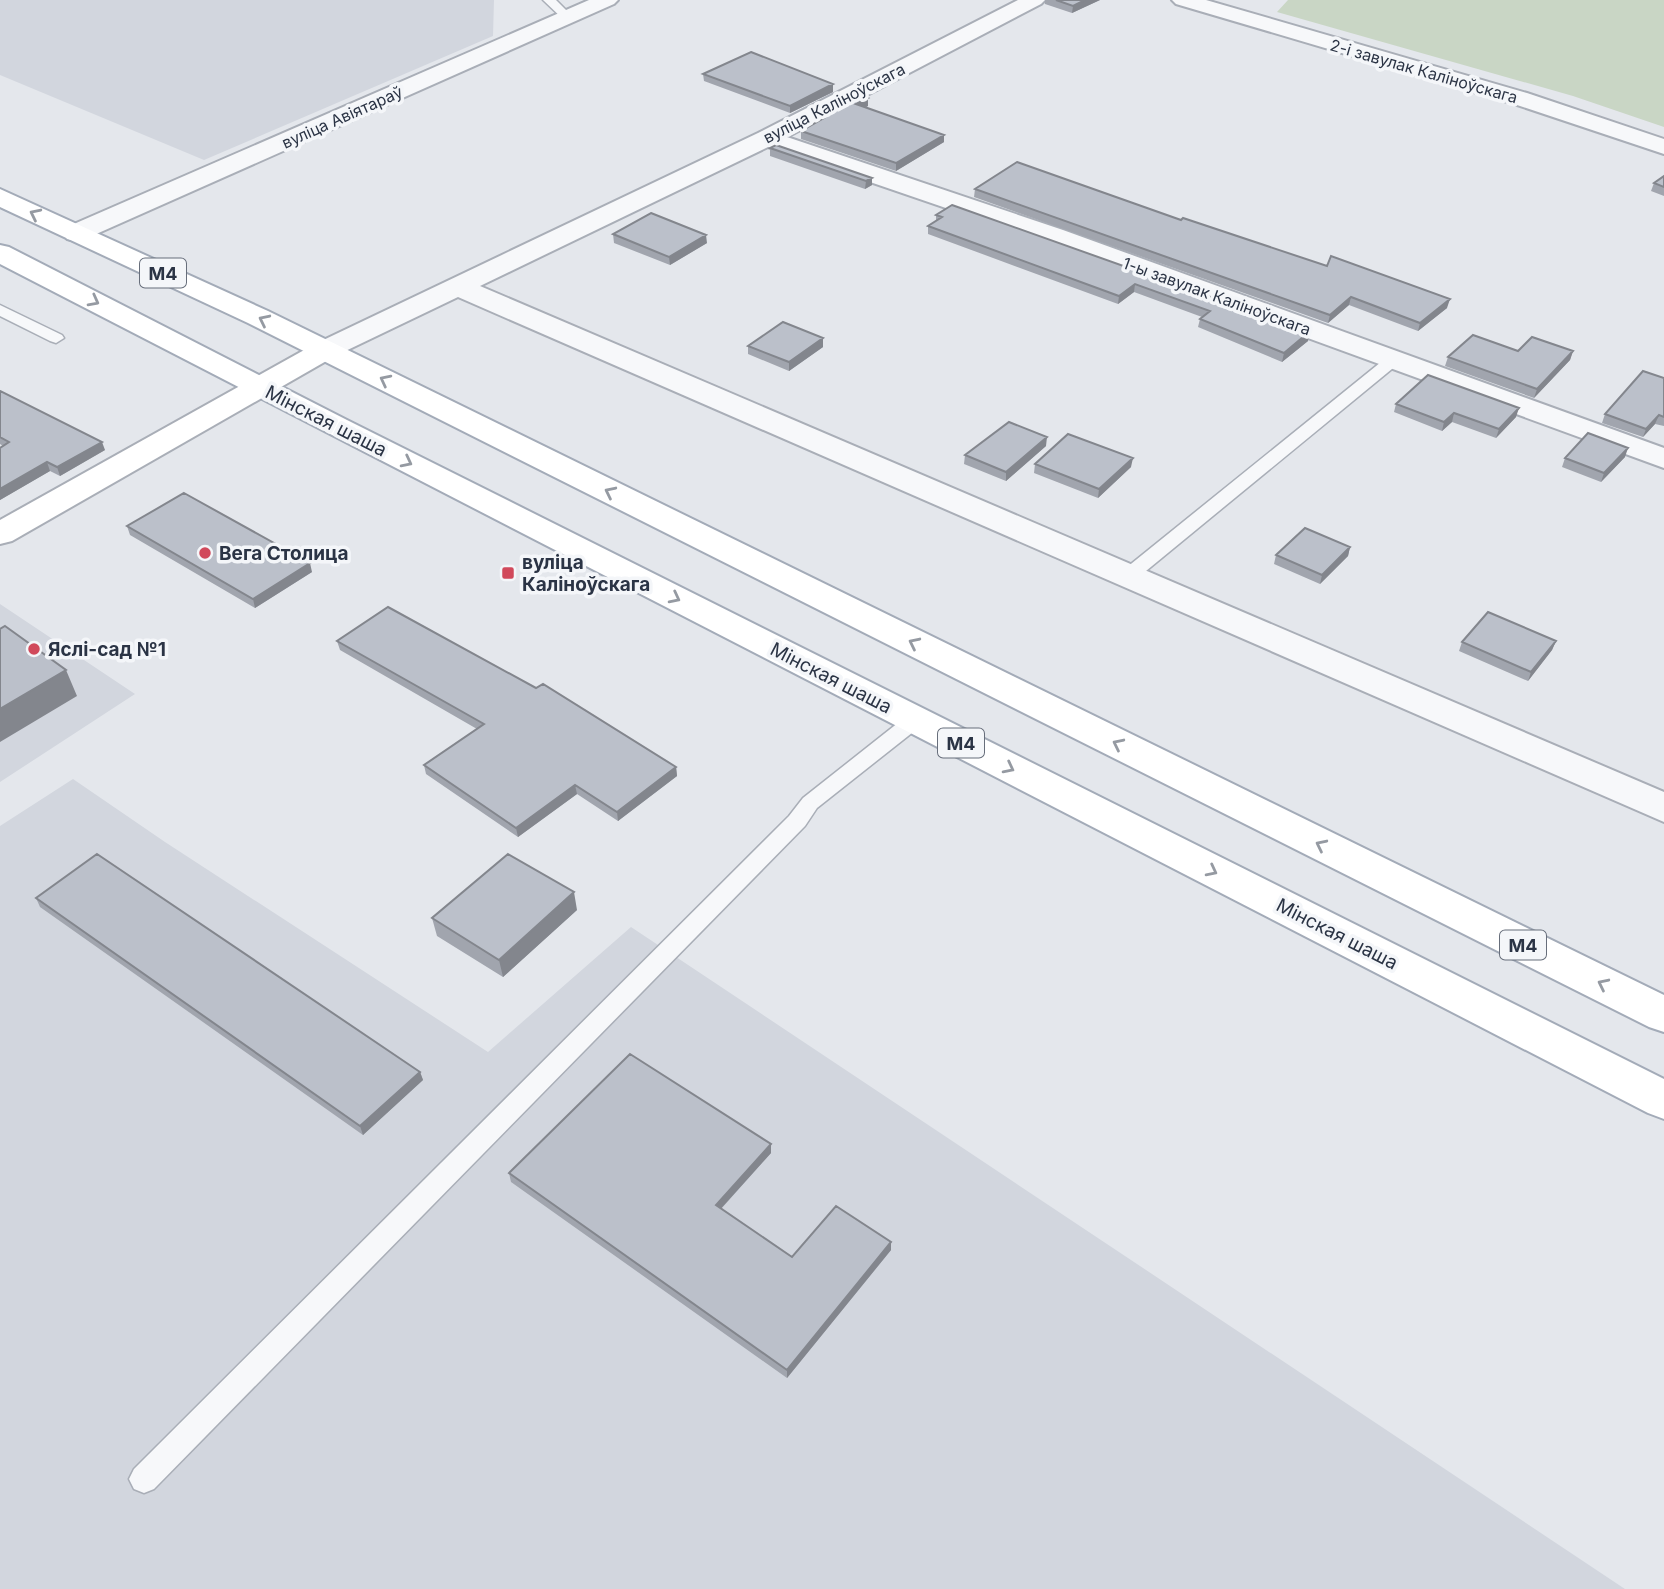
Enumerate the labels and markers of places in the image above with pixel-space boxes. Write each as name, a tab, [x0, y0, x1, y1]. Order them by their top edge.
place label: Вега Столица	[219, 542, 349, 565]
marker: Вега Столица	[197, 545, 213, 561]
place label: вуліца Каліноўскага	[522, 551, 650, 596]
marker: вуліца Каліноўскага	[500, 565, 516, 581]
place label: Яслі-сад №1	[48, 638, 166, 661]
marker: Яслі-сад №1	[26, 641, 42, 657]

